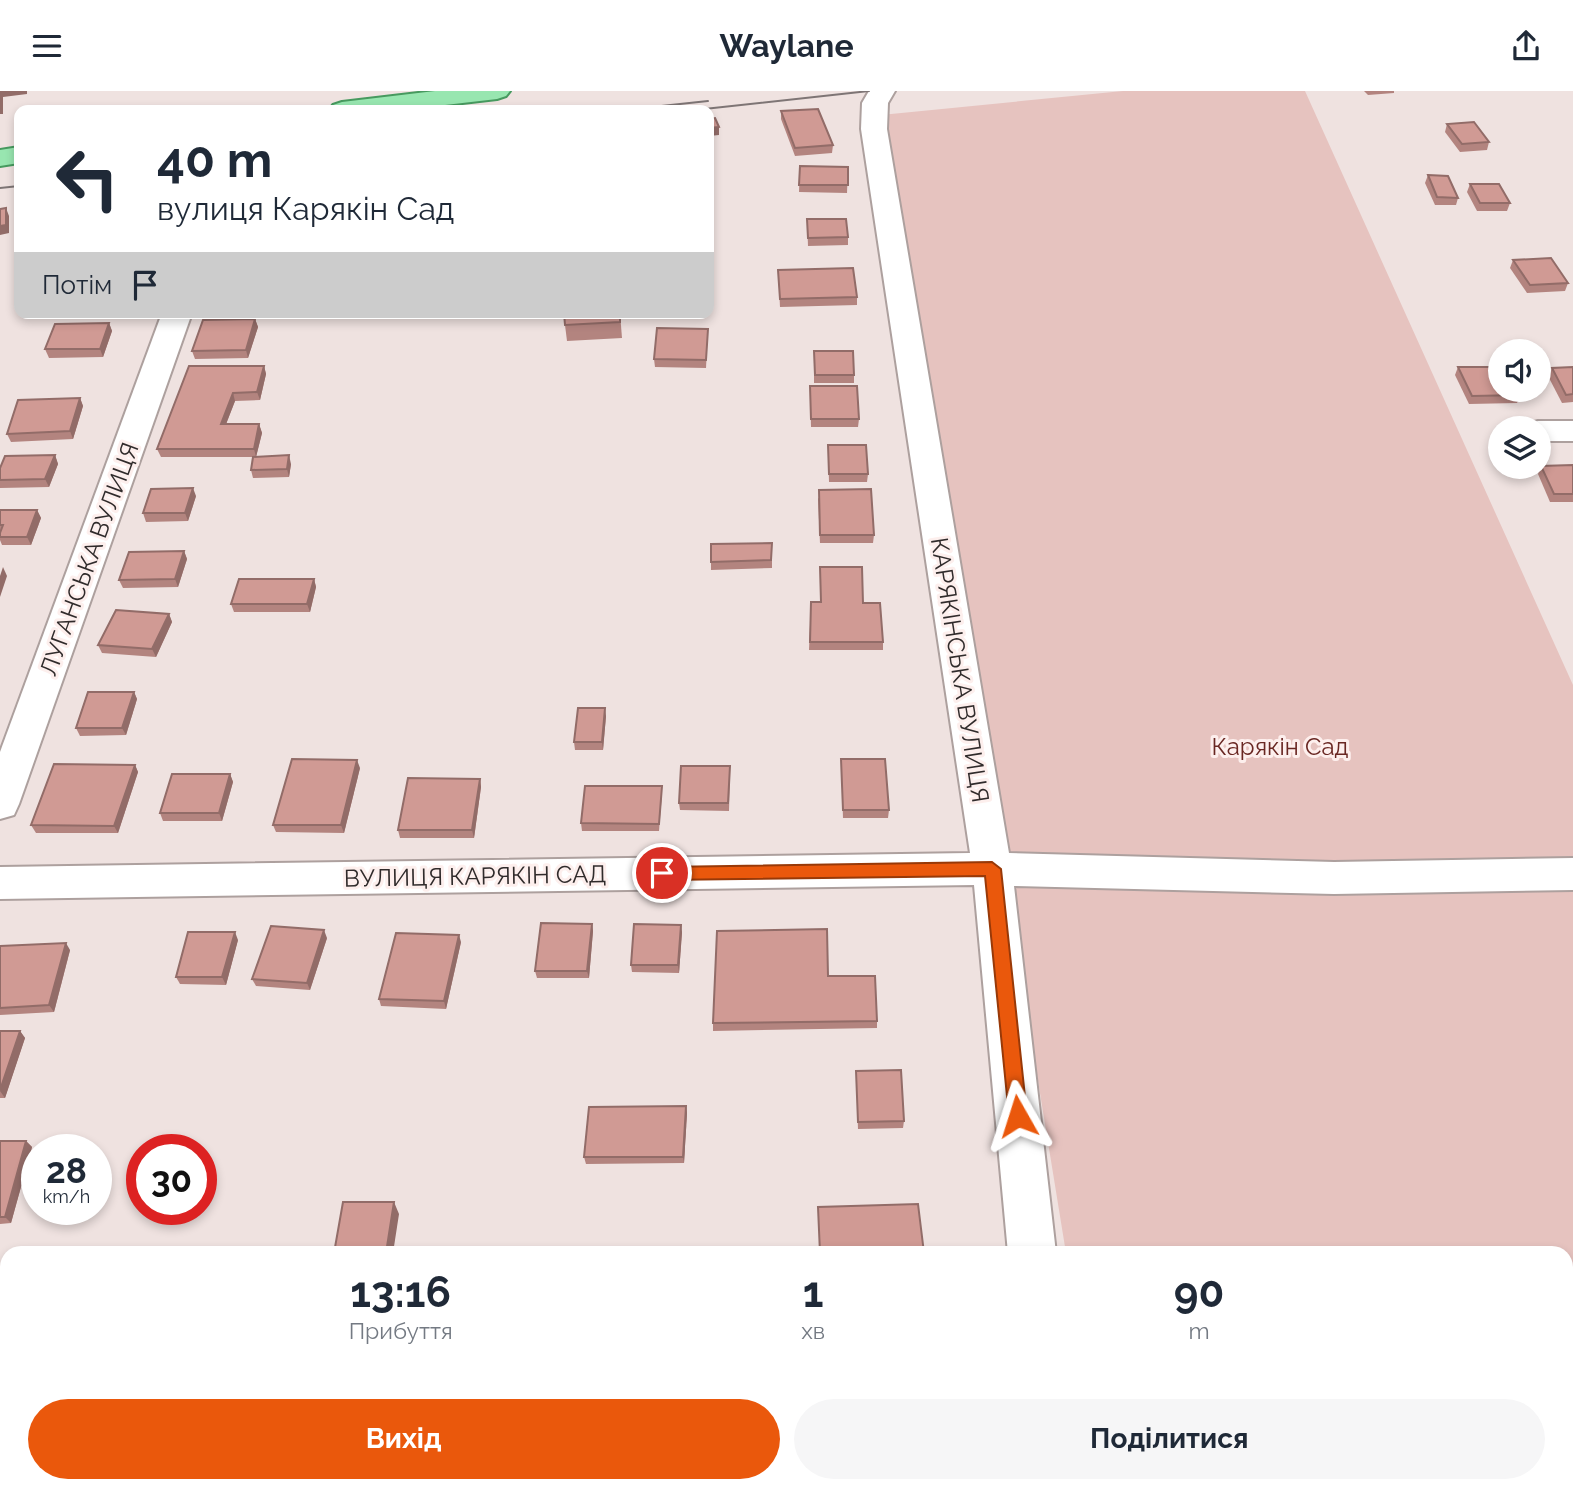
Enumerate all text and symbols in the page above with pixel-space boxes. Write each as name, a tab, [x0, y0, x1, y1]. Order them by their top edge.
icon: menu	[28, 27, 66, 65]
text: Waylane	[719, 27, 854, 64]
icon: share	[1507, 27, 1545, 65]
text: 40 m	[157, 131, 272, 188]
icon: left	[42, 133, 133, 224]
text: вулиця Карякін Сад	[157, 190, 454, 227]
icon: arrive	[126, 266, 164, 304]
text: Потім	[42, 270, 112, 300]
map controls	[1488, 339, 1551, 479]
button: sound	[1488, 339, 1551, 402]
button: layers	[1488, 416, 1551, 479]
street label: ЛУГАНСЬКА ВУЛИЦЯ	[33, 439, 145, 679]
street label: КАРЯКІНСЬКА ВУЛИЦЯ	[925, 535, 995, 805]
park label: Карякін Сад	[1212, 732, 1348, 761]
pin	[632, 843, 692, 903]
icon: arrive	[643, 854, 681, 892]
street label: ВУЛИЦЯ КАРЯКІН САД	[343, 859, 607, 893]
position arrow	[981, 1079, 1055, 1153]
speed limit sign: 30	[126, 1134, 217, 1225]
text: 28	[46, 1150, 87, 1191]
text: km/h	[43, 1186, 90, 1207]
text: 13:16	[350, 1268, 451, 1317]
text: 1	[803, 1268, 824, 1317]
text: 90	[1174, 1268, 1224, 1317]
text: Прибуття	[349, 1317, 453, 1344]
text: хв	[801, 1317, 825, 1344]
text: m	[1189, 1317, 1210, 1344]
button: Вихід	[28, 1399, 780, 1479]
button: Поділитися	[794, 1399, 1545, 1479]

